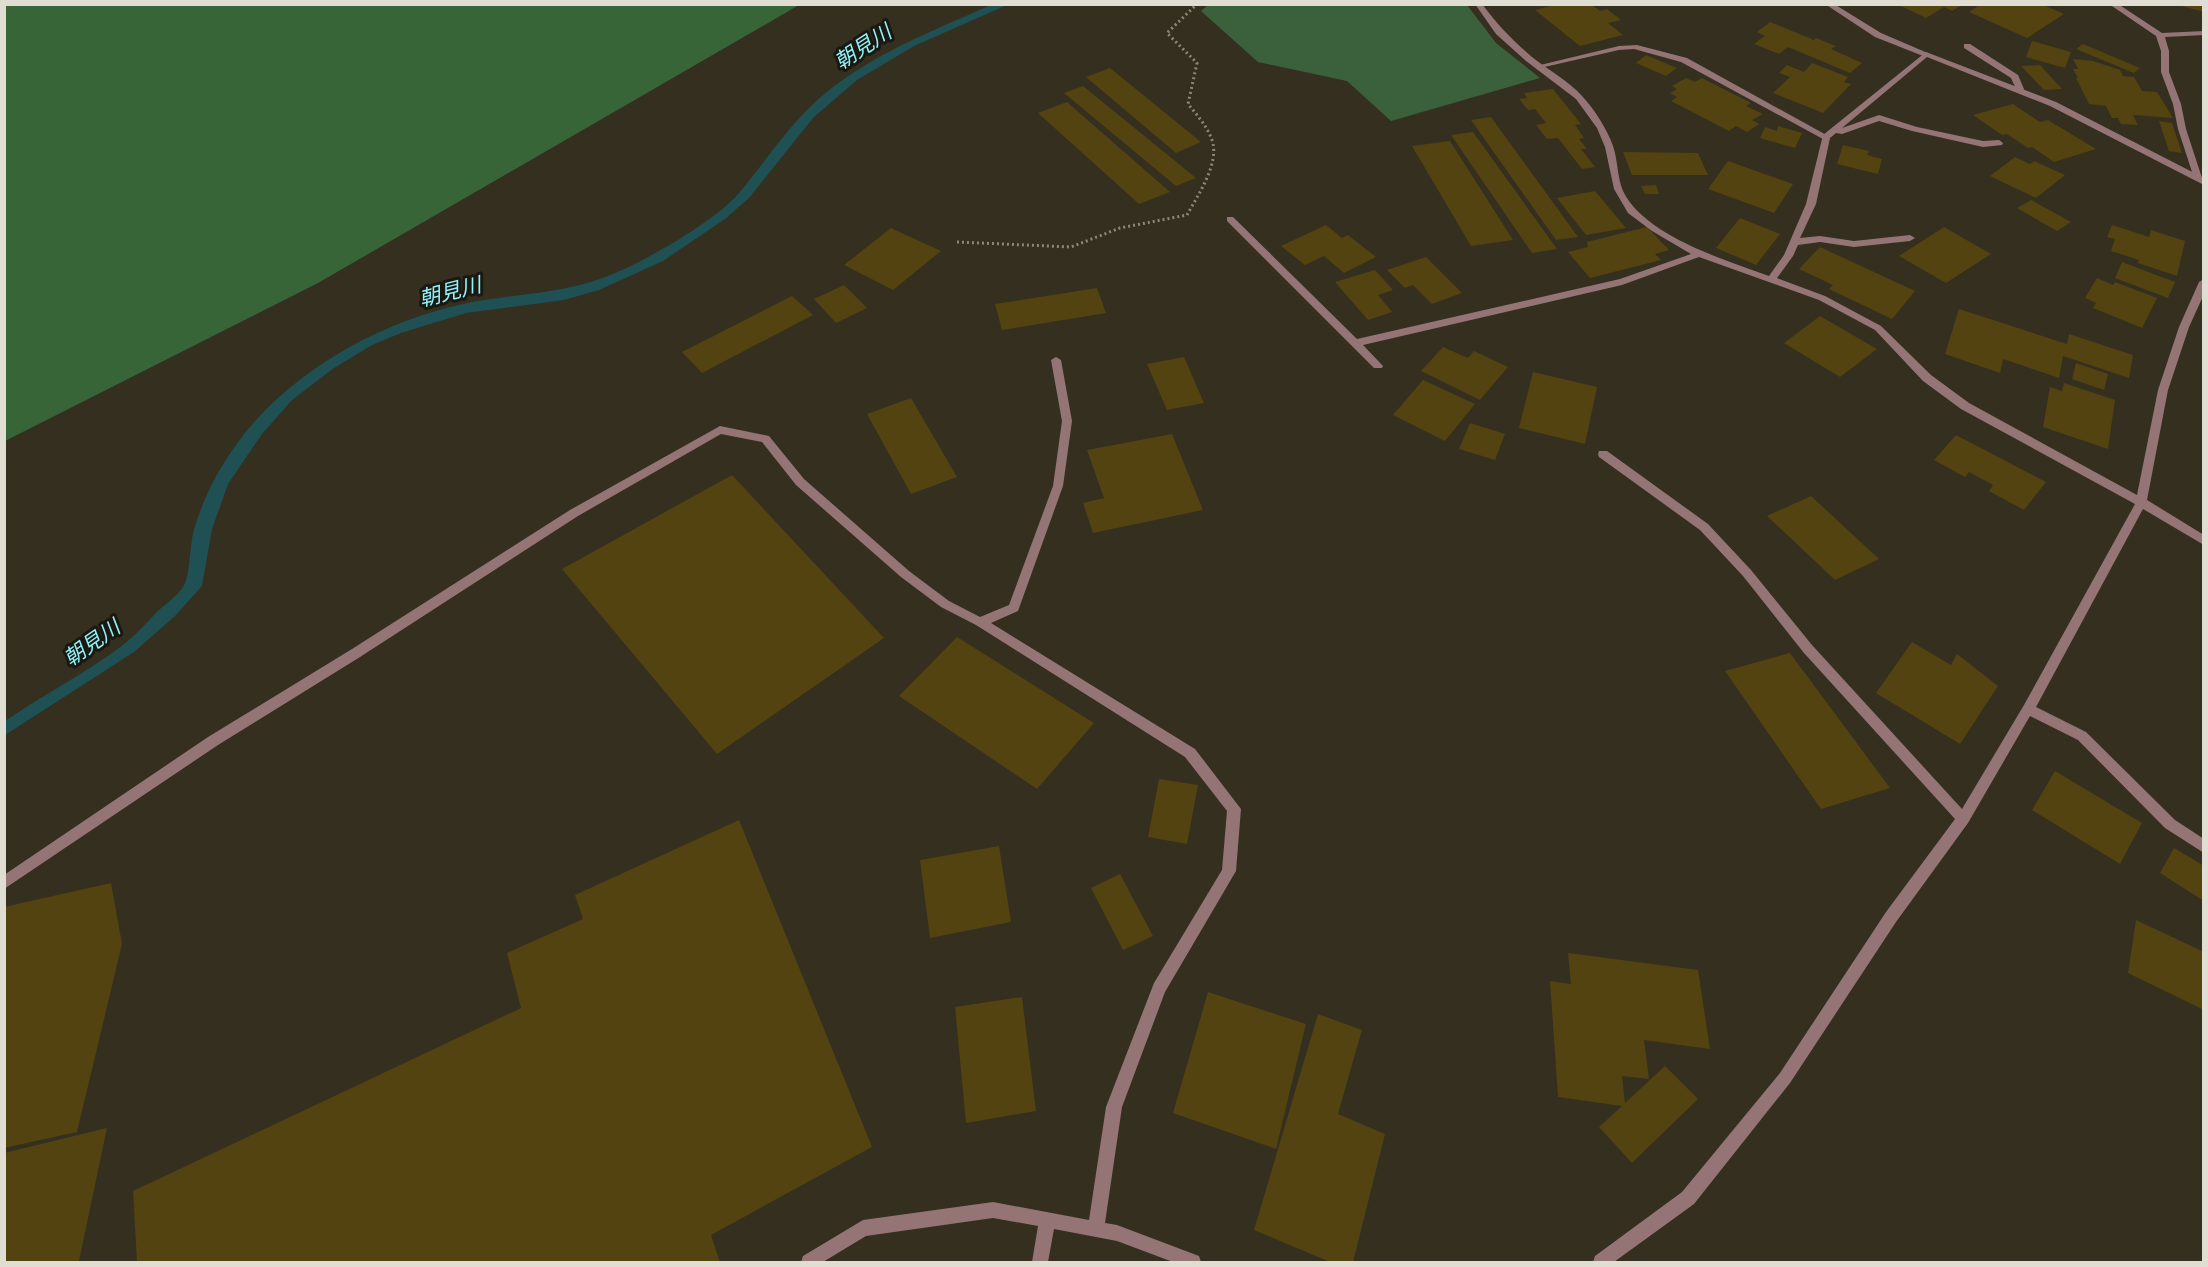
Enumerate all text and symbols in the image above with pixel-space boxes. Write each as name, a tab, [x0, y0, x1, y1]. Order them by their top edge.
water label: 朝見川	[830, 18, 898, 74]
water label: 朝見川	[416, 271, 485, 311]
water label: 朝見川	[59, 613, 126, 671]

